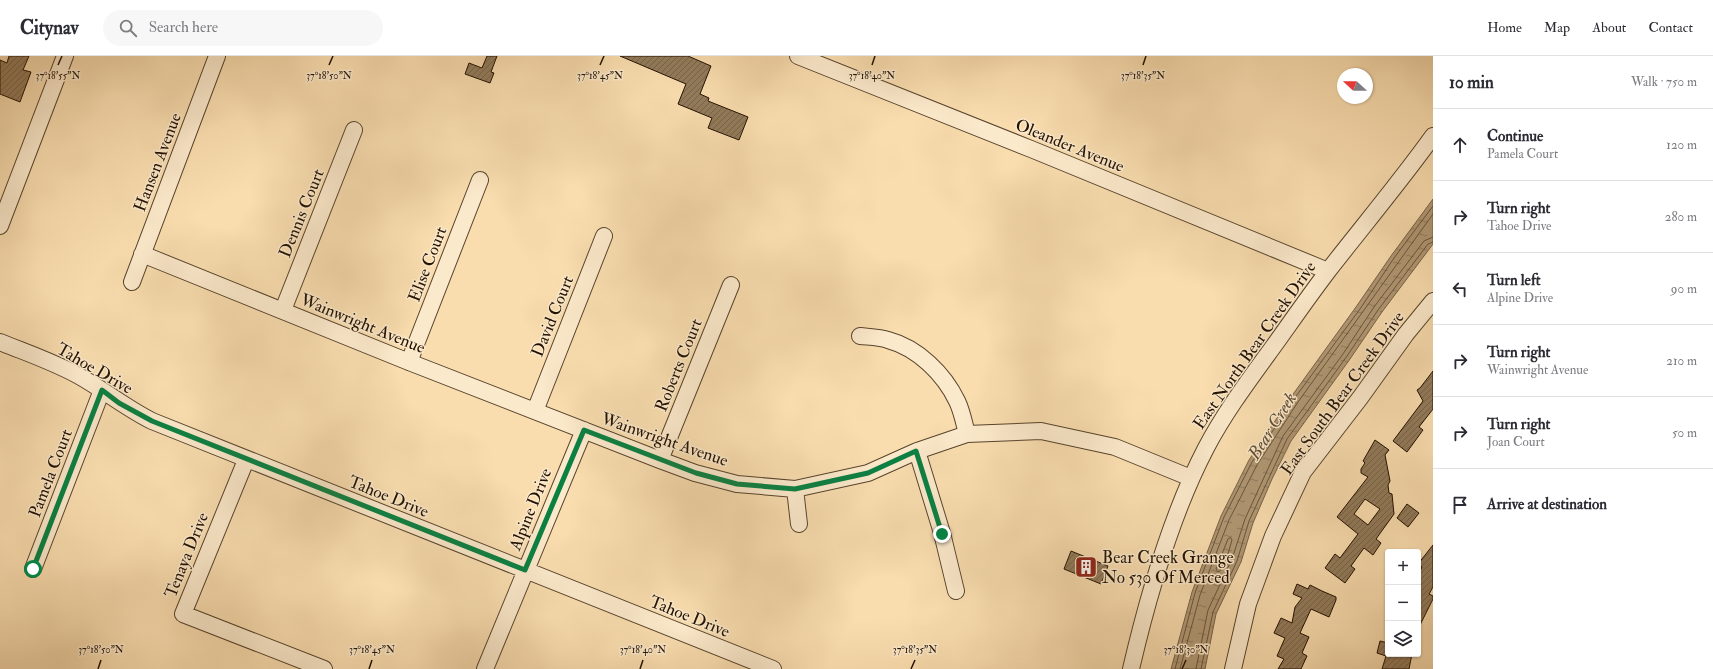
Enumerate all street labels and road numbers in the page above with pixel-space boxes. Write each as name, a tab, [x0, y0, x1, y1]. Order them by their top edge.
street label: Hansen Avenue	[129, 110, 186, 215]
street label: Oleander Avenue	[1012, 114, 1127, 177]
street label: Dennis Court	[274, 165, 329, 261]
street label: Elise Court	[404, 223, 452, 305]
street label: East North Bear Creek Drive	[1188, 257, 1320, 433]
street label: David Court	[527, 272, 578, 360]
street label: Wainwright Avenue	[296, 288, 428, 358]
street label: East South Bear Creek Drive	[1276, 307, 1409, 479]
street label: Roberts Court	[650, 315, 707, 415]
street label: Tahoe Drive	[53, 338, 137, 399]
street label: Wainwright Avenue	[598, 408, 731, 471]
street label: Pamela Court	[24, 426, 77, 520]
street label: Alpine Drive	[504, 465, 557, 555]
street label: Tahoe Drive	[346, 471, 432, 522]
street label: Tenaya Drive	[160, 509, 214, 601]
street label: Tahoe Drive	[647, 591, 733, 642]

